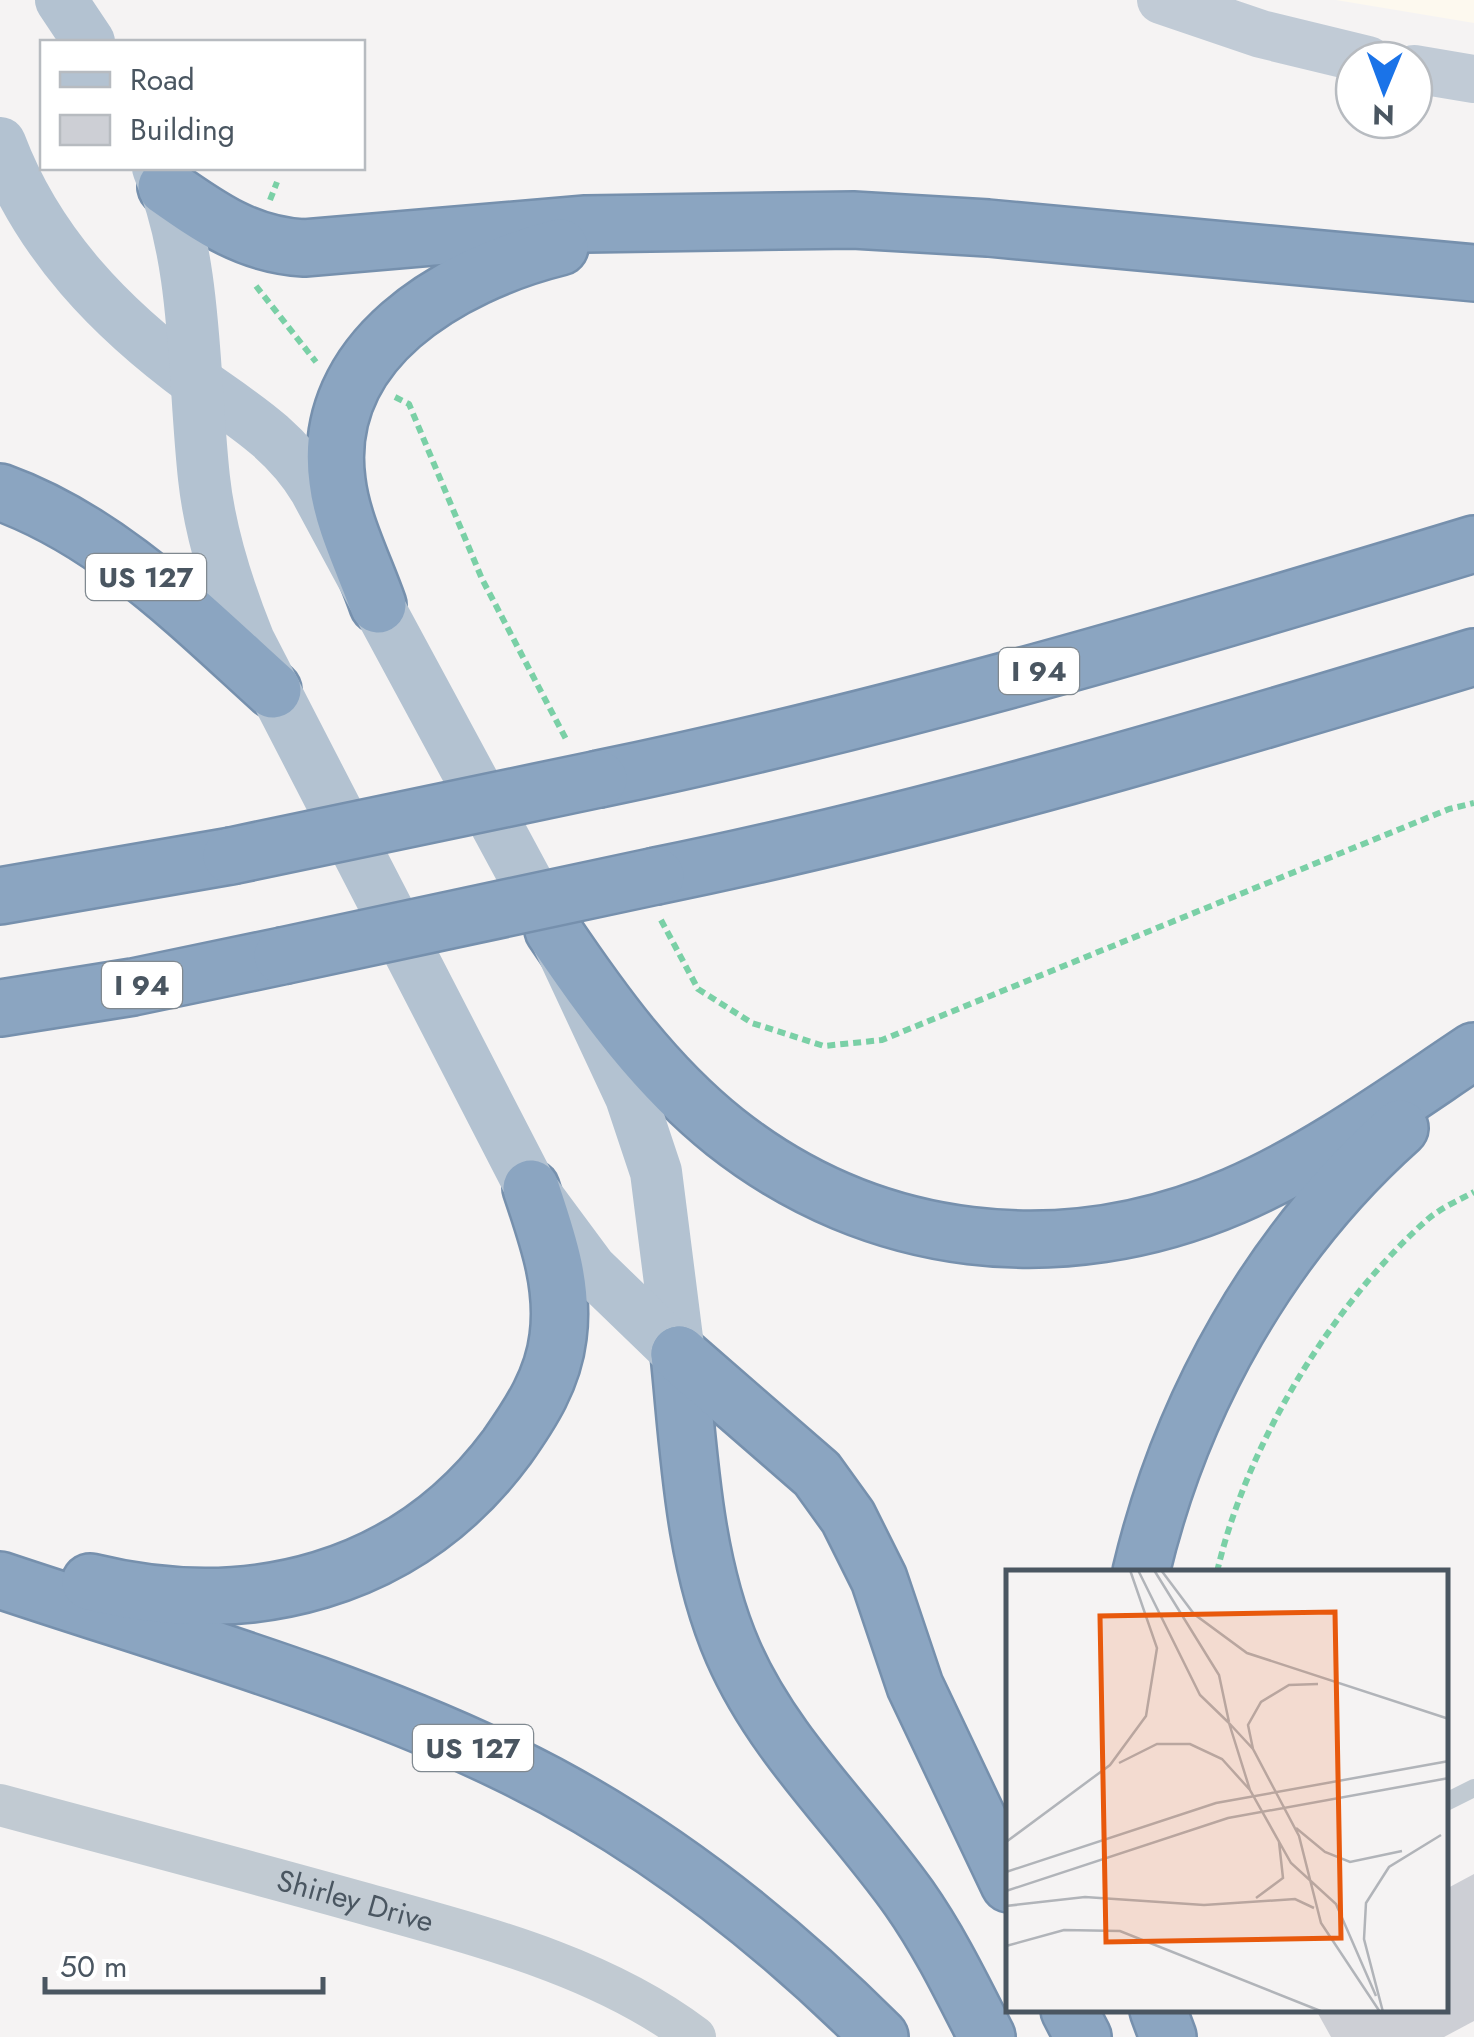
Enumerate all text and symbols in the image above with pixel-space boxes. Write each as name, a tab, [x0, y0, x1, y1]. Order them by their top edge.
legend	[40, 40, 365, 170]
north arrow	[1334, 40, 1434, 140]
text: Road	[130, 58, 195, 101]
text: N	[1372, 94, 1395, 135]
text: Building	[130, 108, 235, 151]
road number: US 127	[86, 554, 206, 600]
road number: I 94	[999, 648, 1079, 694]
road number: I 94	[102, 962, 182, 1008]
inset map	[1006, 1570, 1449, 2012]
road number: US 127	[413, 1725, 533, 1771]
street label: Shirley Drive	[272, 1858, 439, 1943]
scale bar	[45, 1932, 322, 1994]
text: 50 m	[60, 1945, 127, 1988]

